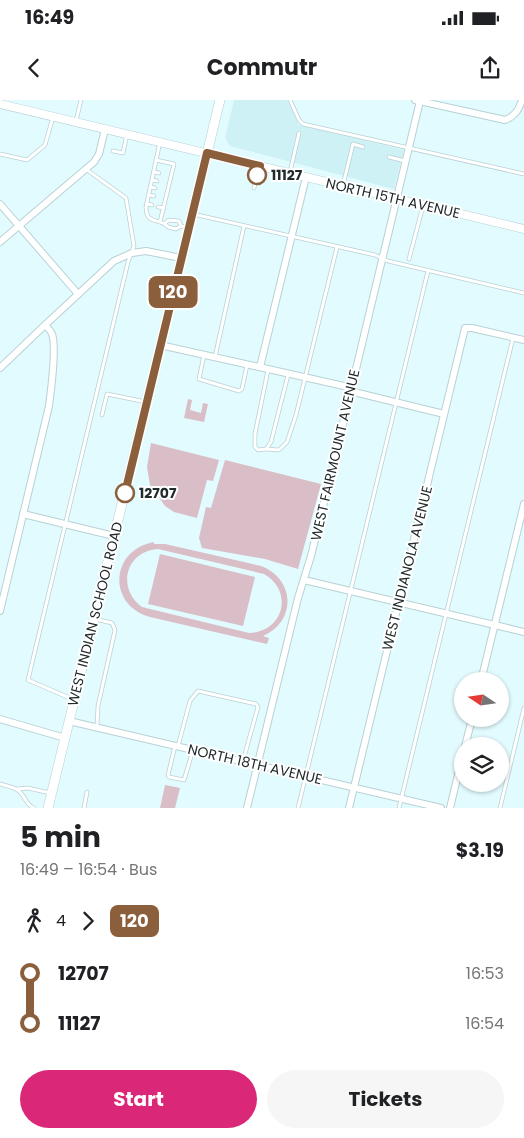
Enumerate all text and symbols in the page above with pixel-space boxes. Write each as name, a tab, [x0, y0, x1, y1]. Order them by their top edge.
text: 16:49	[25, 4, 74, 31]
text: Commutr	[207, 52, 317, 83]
icon: back	[20, 54, 48, 82]
icon: share	[476, 54, 504, 82]
marker: 11127	[247, 165, 267, 185]
place label: 11127	[271, 165, 303, 185]
street label: NORTH 15TH AVENUE	[324, 173, 462, 223]
line badge: 120	[144, 276, 202, 308]
text: 120	[159, 279, 187, 304]
street label: WEST FAIRMOUNT AVENUE	[306, 367, 364, 543]
marker: 12707	[115, 483, 135, 503]
place label: 12707	[139, 483, 177, 503]
street label: WEST INDIANOLA AVENUE	[377, 484, 437, 652]
street label: WEST INDIAN SCHOOL ROAD	[62, 520, 128, 708]
north arrow	[454, 672, 509, 728]
map controls	[454, 672, 509, 792]
button: layers	[454, 737, 509, 792]
street label: NORTH 18TH AVENUE	[186, 739, 324, 789]
text: 5 min	[20, 818, 101, 857]
text: $3.19	[456, 837, 504, 864]
text: 16:49 – 16:54 · Bus	[20, 858, 157, 881]
icon: walk	[20, 907, 48, 935]
icon: forward	[74, 907, 102, 935]
text: 120	[120, 908, 149, 933]
text: 4	[56, 909, 66, 932]
text: 12707	[58, 960, 109, 987]
text: 16:53	[466, 962, 504, 985]
text: 11127	[58, 1010, 100, 1037]
text: 16:54	[465, 1012, 504, 1035]
button: Start	[20, 1070, 257, 1128]
button: Tickets	[267, 1070, 504, 1128]

